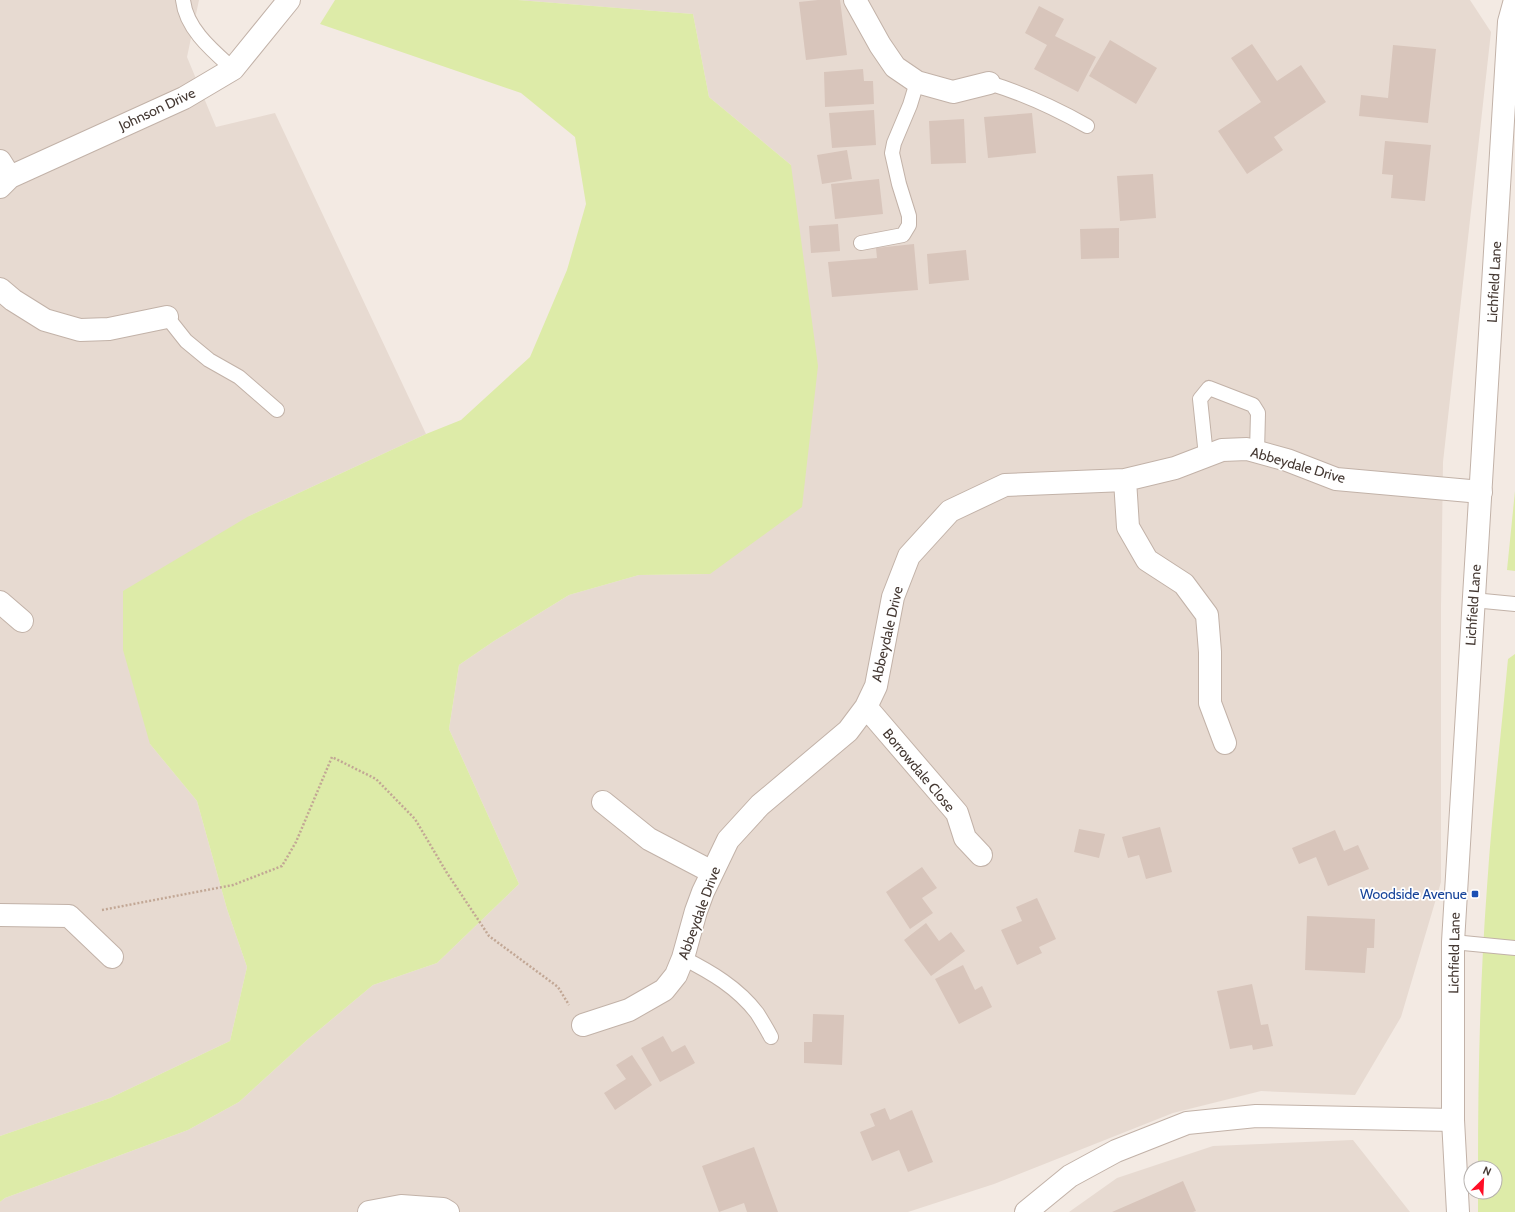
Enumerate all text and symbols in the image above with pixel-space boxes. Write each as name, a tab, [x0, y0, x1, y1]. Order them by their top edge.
street label: Johnson Drive	[115, 83, 198, 135]
street label: Lichfield Lane	[1483, 241, 1505, 323]
street label: Abbeydale Drive	[1249, 443, 1347, 487]
street label: Lichfield Lane	[1461, 564, 1485, 646]
street label: Abbeydale Drive	[867, 584, 907, 684]
street label: Borrowdale Close	[879, 725, 959, 815]
street label: Abbeydale Drive	[674, 864, 724, 962]
place label: Woodside Avenue	[1360, 885, 1467, 903]
marker: Woodside Avenue	[1470, 889, 1480, 899]
street label: Lichfield Lane	[1444, 912, 1464, 994]
north arrow	[1463, 1160, 1503, 1200]
text: N	[1481, 1163, 1493, 1179]

